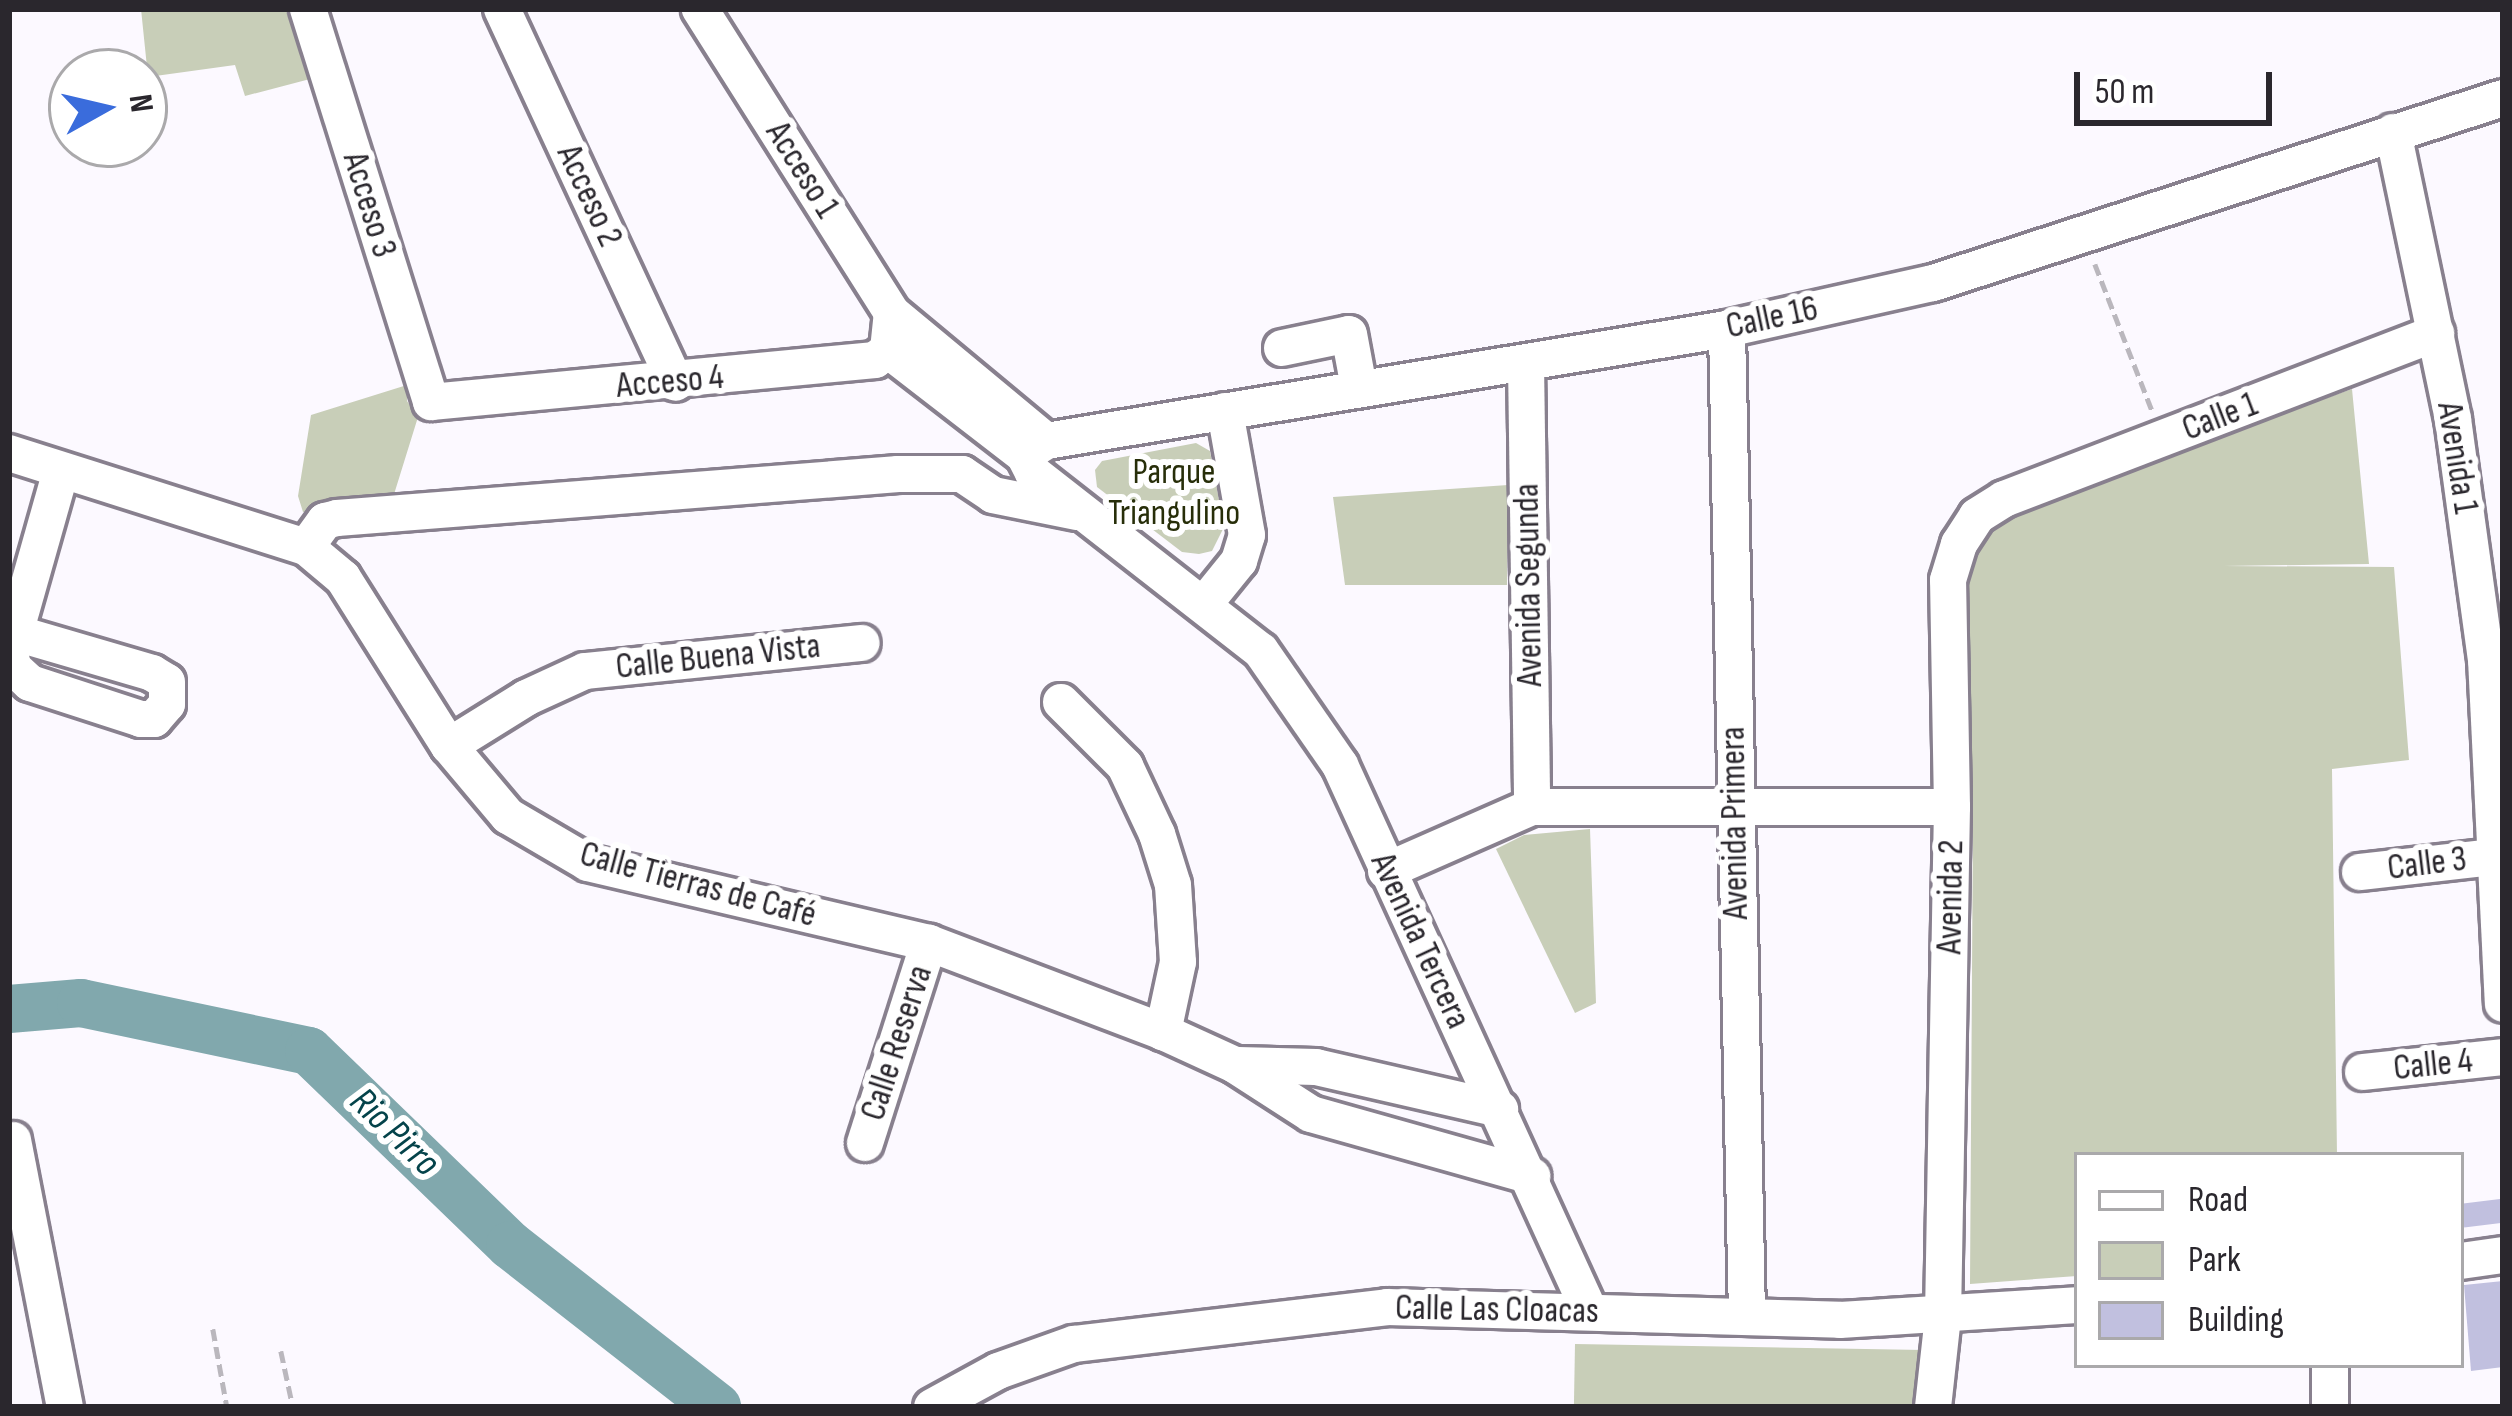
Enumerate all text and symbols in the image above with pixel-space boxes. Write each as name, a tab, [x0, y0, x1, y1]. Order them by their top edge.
north arrow	[48, 48, 168, 168]
scale bar	[2080, 48, 2278, 122]
text: 50 m	[2095, 71, 2154, 114]
text: N	[120, 92, 162, 115]
street label: Acceso 1	[756, 114, 848, 226]
street label: Acceso 2	[547, 138, 631, 254]
street label: Acceso 3	[333, 147, 405, 263]
street label: Calle 16	[1722, 287, 1822, 349]
street label: Acceso 4	[615, 356, 725, 408]
street label: Calle 1	[2176, 383, 2264, 451]
street label: Avenida 1	[2427, 399, 2487, 517]
park label: Parque Triangulino	[1108, 450, 1240, 535]
street label: Avenida Segunda	[1506, 483, 1552, 687]
street label: Calle Buena Vista	[614, 625, 822, 689]
street label: Avenida Primera	[1712, 726, 1758, 920]
street label: Calle Tierras de Café	[575, 833, 821, 937]
street label: Calle 3	[2385, 838, 2469, 890]
street label: Avenida 2	[1928, 839, 1974, 955]
street label: Avenida Tercera	[1361, 846, 1479, 1036]
street label: Calle Reserva	[852, 960, 942, 1126]
street label: Calle 4	[2391, 1039, 2475, 1091]
water label: Rio Pirro	[339, 1079, 449, 1187]
legend	[2074, 1152, 2464, 1368]
text: Road	[2188, 1179, 2248, 1222]
text: Park	[2188, 1239, 2241, 1282]
street label: Calle Las Cloacas	[1395, 1287, 1599, 1333]
text: Building	[2188, 1299, 2284, 1342]

